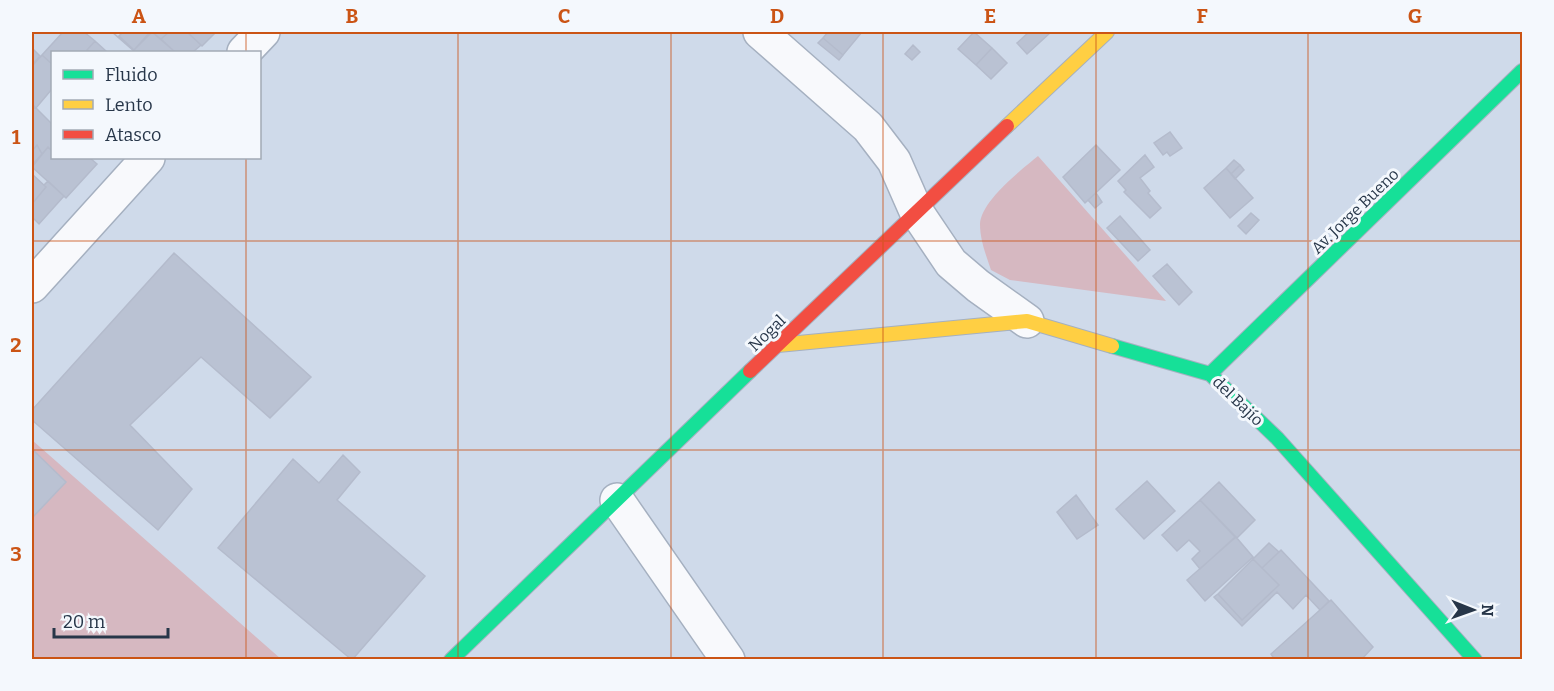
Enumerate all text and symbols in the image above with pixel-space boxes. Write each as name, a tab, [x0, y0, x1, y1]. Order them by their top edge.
text: A	[132, 4, 147, 28]
text: B	[346, 4, 359, 28]
text: C	[558, 4, 570, 28]
text: D	[770, 4, 784, 28]
text: E	[984, 4, 996, 28]
text: F	[1196, 4, 1208, 28]
text: G	[1408, 4, 1422, 28]
legend	[51, 51, 261, 159]
text: Fluido	[105, 64, 158, 86]
text: Lento	[105, 94, 153, 116]
text: Atasco	[105, 124, 161, 146]
text: 1	[12, 125, 21, 149]
street label: Av. Jorge Bueno	[1307, 164, 1403, 258]
street label: Nogal	[745, 311, 790, 355]
text: 2	[10, 333, 22, 357]
street label: del Bajío	[1209, 372, 1267, 430]
text: 3	[10, 542, 22, 566]
north arrow	[1443, 580, 1503, 640]
scale bar	[54, 601, 168, 639]
text: N	[1478, 604, 1497, 617]
text: 20 m	[63, 611, 105, 633]

